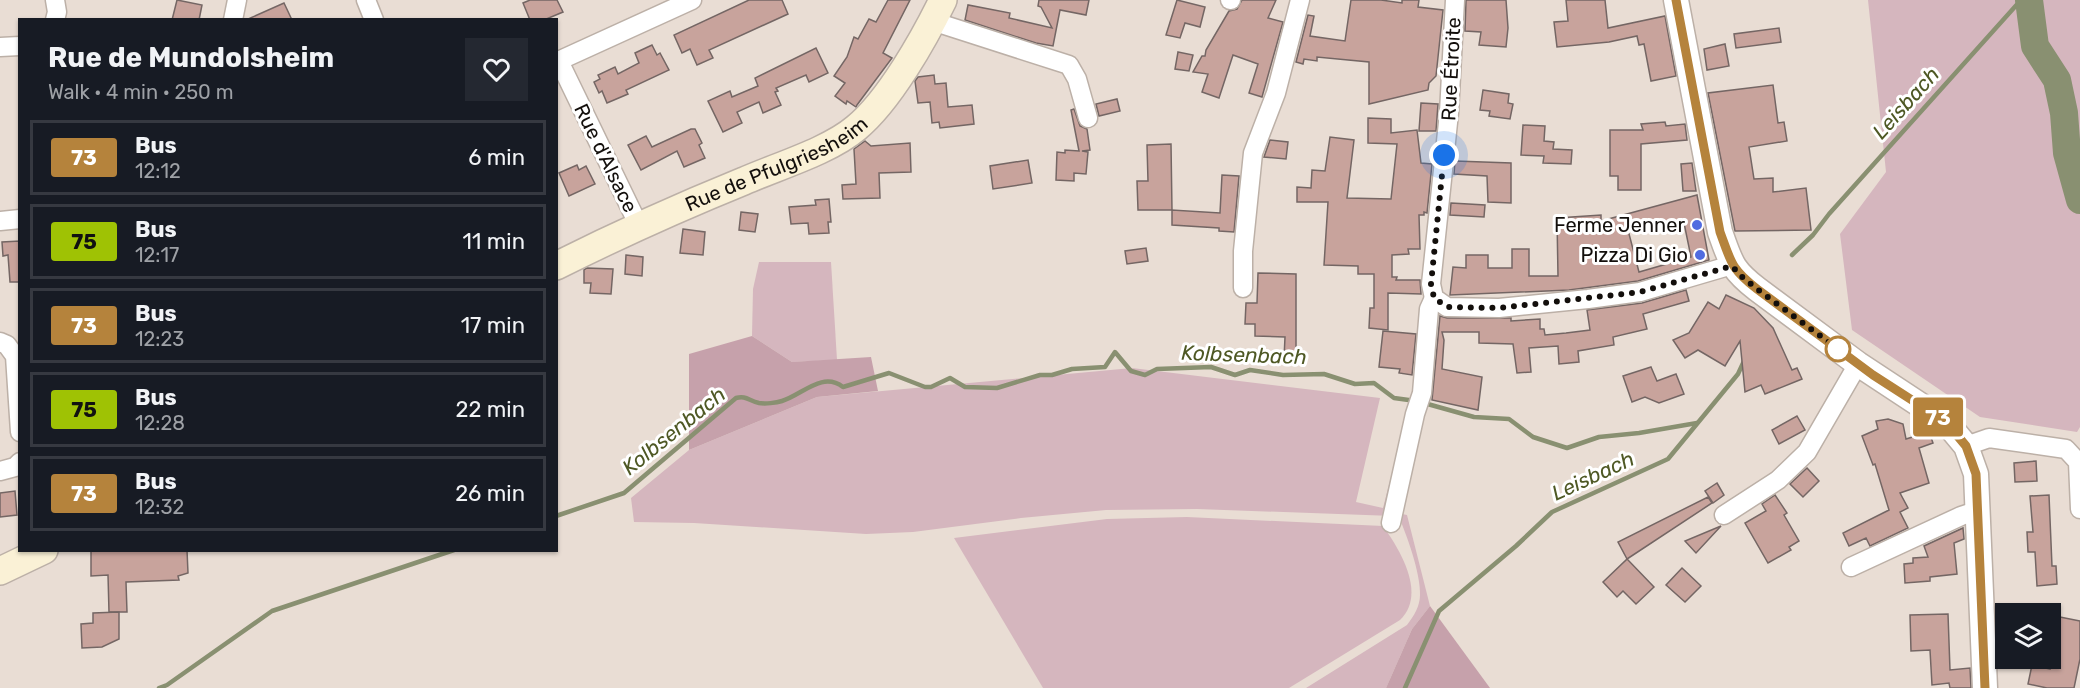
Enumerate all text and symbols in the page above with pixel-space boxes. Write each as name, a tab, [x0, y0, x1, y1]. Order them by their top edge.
street label: Rue Étroite	[1436, 17, 1466, 121]
button: heart	[465, 38, 528, 101]
text: Rue de Mundolsheim	[48, 41, 334, 74]
water label: Leisbach	[1867, 62, 1944, 144]
text: Walk · 4 min · 250 m	[48, 80, 233, 104]
street label: Rue d'Alsace	[569, 100, 643, 216]
street label: Rue de Pfulgriesheim	[681, 111, 873, 216]
text: Bus	[135, 132, 177, 159]
your location	[1429, 140, 1459, 170]
text: 6 min	[468, 144, 525, 171]
text: 73	[71, 145, 97, 170]
text: 12:12	[135, 159, 181, 183]
place label: Ferme Jenner	[1554, 213, 1685, 237]
text: Bus	[135, 216, 177, 243]
marker: Ferme Jenner	[1690, 218, 1704, 232]
text: 11 min	[463, 228, 525, 255]
text: 75	[71, 229, 97, 254]
text: 12:17	[135, 243, 179, 267]
place label: Pizza Di Gio	[1581, 243, 1688, 267]
marker: Pizza Di Gio	[1693, 248, 1707, 262]
text: Bus	[135, 300, 177, 327]
text: 17 min	[461, 312, 525, 339]
text: 73	[71, 313, 97, 338]
text: 12:23	[135, 327, 184, 351]
unlabelled marker	[1825, 336, 1851, 362]
water label: Kolbsenbach	[1181, 340, 1307, 369]
water label: Kolbsenbach	[617, 381, 730, 480]
text: Bus	[135, 384, 177, 411]
text: 22 min	[456, 396, 525, 423]
text: 75	[71, 397, 97, 422]
line badge: 73	[1911, 398, 1965, 436]
text: 73	[1925, 405, 1951, 430]
text: 12:28	[135, 411, 185, 435]
water label: Leisbach	[1548, 446, 1638, 505]
text: Bus	[135, 468, 177, 495]
text: 26 min	[455, 480, 525, 507]
text: 73	[71, 481, 97, 506]
text: 12:32	[135, 495, 184, 519]
map controls	[1995, 603, 2061, 669]
button: layers	[1995, 603, 2061, 669]

